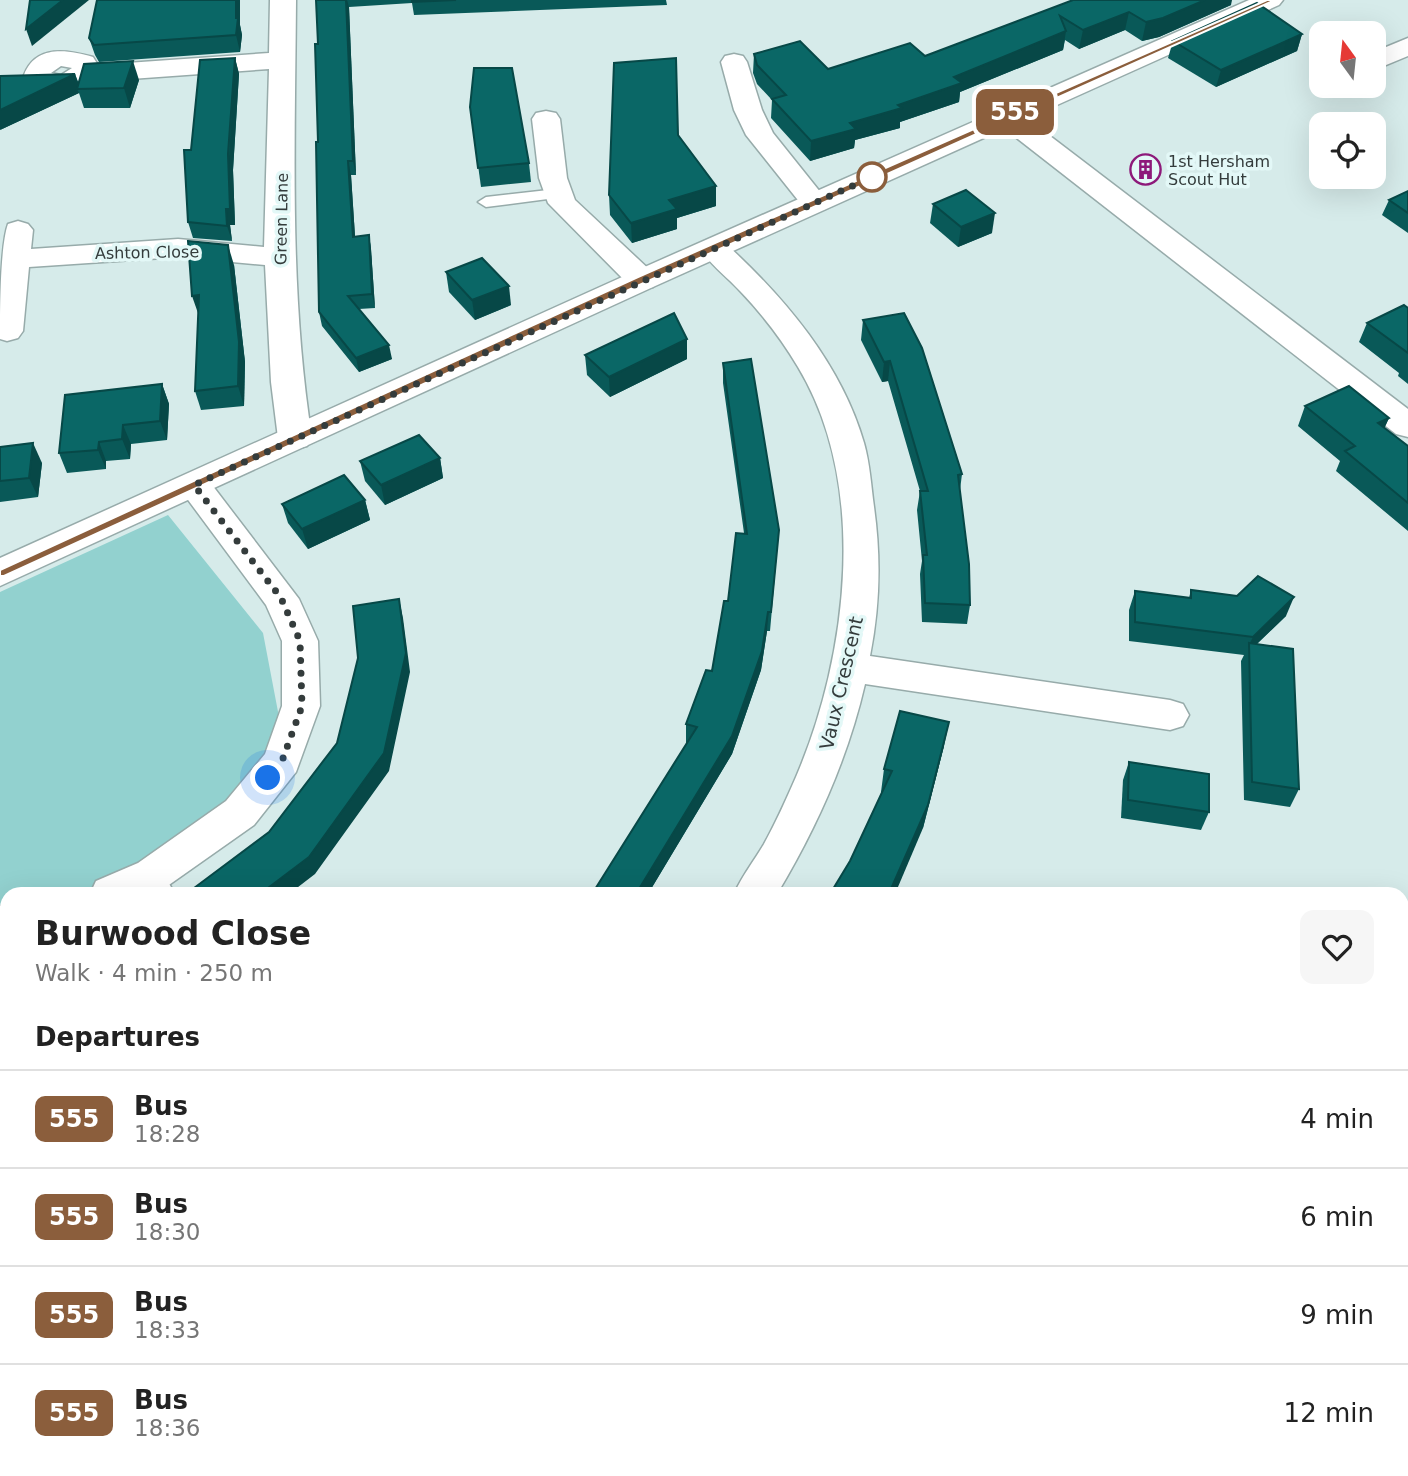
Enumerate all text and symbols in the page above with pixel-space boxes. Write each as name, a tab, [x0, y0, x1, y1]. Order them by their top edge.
north arrow	[1309, 21, 1386, 98]
map controls	[1309, 21, 1386, 189]
line badge: 555	[975, 89, 1055, 135]
text: 555	[990, 98, 1040, 126]
button: locate	[1309, 112, 1386, 189]
place label: 1st Hersham Scout Hut	[1168, 152, 1270, 189]
building icon: 1st Hersham Scout Hut	[1128, 153, 1162, 187]
unlabelled marker	[857, 162, 887, 192]
street label: Green Lane	[271, 173, 292, 265]
street label: Ashton Close	[95, 242, 199, 263]
street label: Vaux Crescent	[815, 614, 867, 752]
your location	[250, 760, 285, 795]
button: heart	[1300, 910, 1374, 984]
text: Burwood Close	[35, 914, 311, 953]
text: Walk · 4 min · 250 m	[35, 960, 273, 986]
text: Departures	[35, 1022, 200, 1052]
text: Bus	[134, 1091, 188, 1121]
text: 4 min	[1300, 1104, 1374, 1134]
text: 555	[49, 1105, 99, 1133]
text: 18:28	[134, 1121, 200, 1147]
text: Bus	[134, 1189, 188, 1219]
text: 6 min	[1300, 1202, 1374, 1232]
text: 555	[49, 1203, 99, 1231]
text: 18:30	[134, 1219, 200, 1245]
text: Bus	[134, 1287, 188, 1317]
text: 9 min	[1300, 1300, 1374, 1330]
text: 555	[49, 1301, 99, 1329]
text: 18:33	[134, 1317, 200, 1343]
text: Bus	[134, 1385, 188, 1415]
text: 12 min	[1284, 1398, 1374, 1428]
text: 555	[49, 1399, 99, 1427]
text: 18:36	[134, 1415, 200, 1441]

